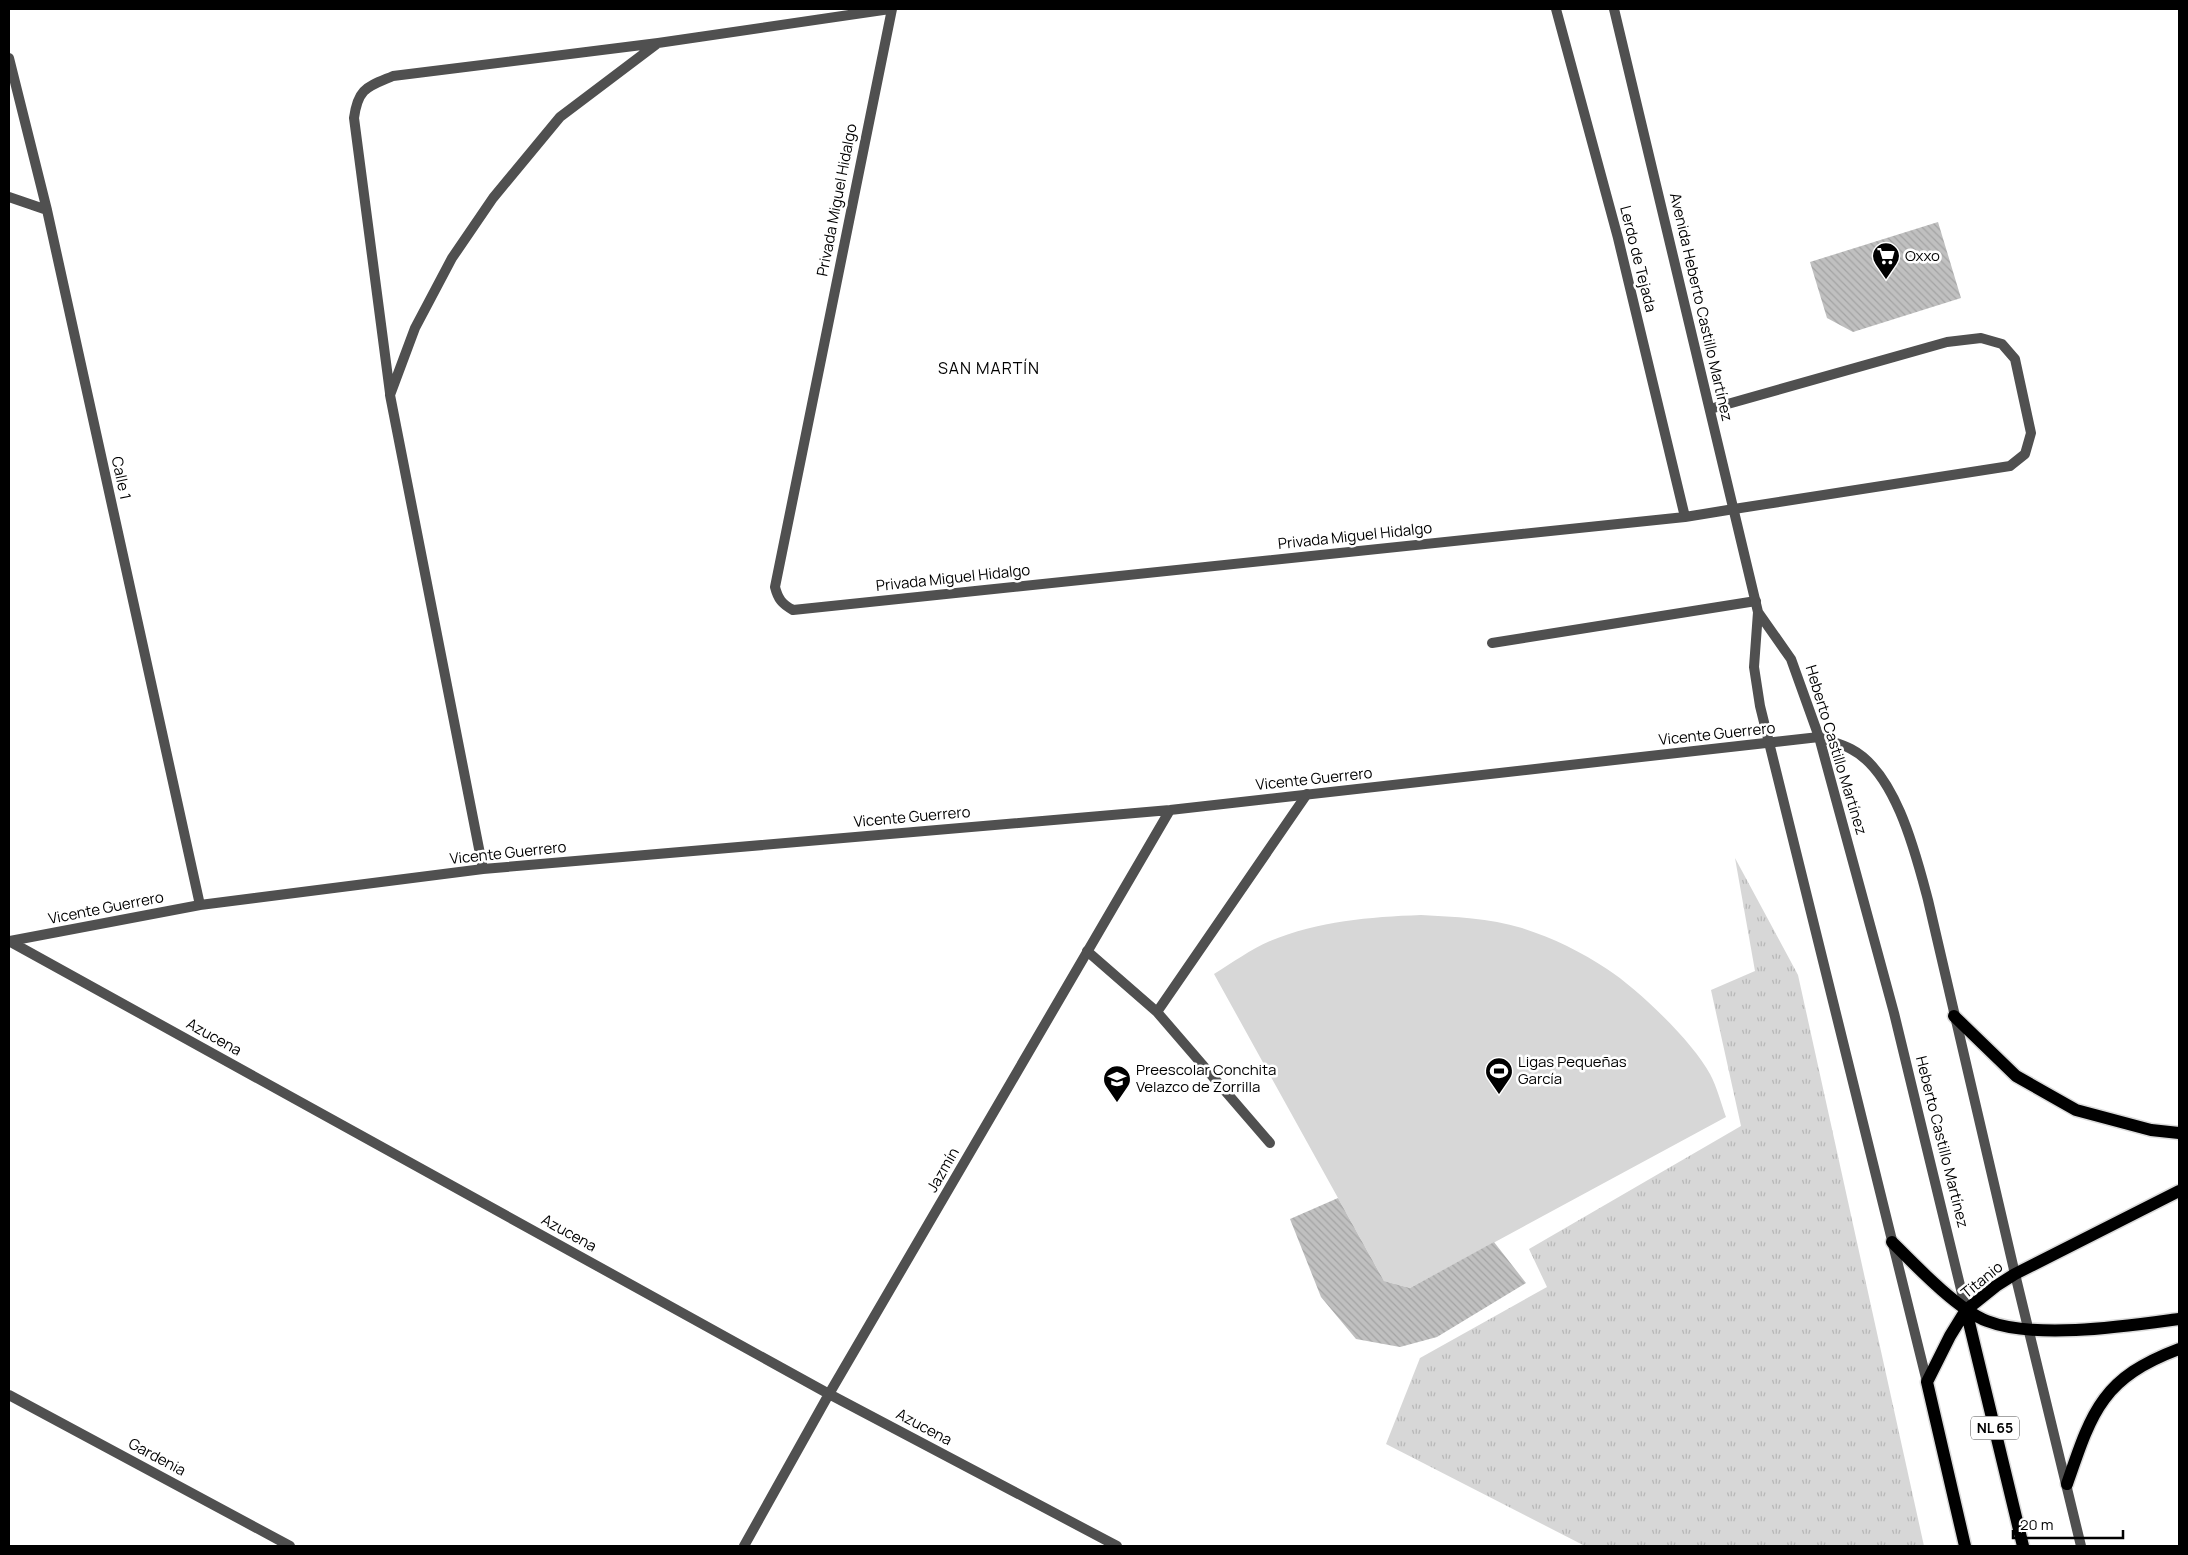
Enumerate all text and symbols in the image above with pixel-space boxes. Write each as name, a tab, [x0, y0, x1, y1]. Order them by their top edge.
street label: Privada Miguel Hidalgo	[811, 122, 862, 278]
street label: Avenida Heberto Castillo Martínez	[1665, 191, 1738, 423]
street label: Lerdo de Tejada	[1615, 203, 1662, 314]
supermarket icon: Oxxo	[1871, 241, 1901, 280]
place label: Oxxo	[1905, 245, 1940, 266]
district label: SAN MARTÍN	[938, 357, 1040, 379]
street label: Calle 1	[107, 454, 136, 501]
street label: Privada Miguel Hidalgo	[1277, 517, 1433, 554]
street label: Privada Miguel Hidalgo	[875, 559, 1031, 596]
street label: Heberto Castillo Martínez	[1801, 662, 1872, 837]
street label: Vicente Guerrero	[1658, 717, 1776, 750]
street label: Vicente Guerrero	[1255, 762, 1373, 795]
street label: Vicente Guerrero	[853, 801, 971, 832]
street label: Vicente Guerrero	[449, 836, 567, 869]
street label: Vicente Guerrero	[46, 886, 165, 929]
street label: Azucena	[183, 1013, 246, 1060]
place label: Ligas Pequeñas García	[1518, 1051, 1627, 1089]
street label: Heberto Castillo Martínez	[1911, 1054, 1974, 1230]
sports icon: Ligas Pequeñas García	[1484, 1056, 1514, 1095]
place label: Preescolar Conchita Velazco de Zorrilla	[1136, 1059, 1276, 1097]
school or university icon: Preescolar Conchita Velazco de Zorrilla	[1102, 1064, 1132, 1103]
street label: Jazmín	[921, 1143, 964, 1196]
street label: Azucena	[538, 1209, 601, 1256]
street label: Titanio	[1956, 1256, 2007, 1303]
street label: Azucena	[893, 1403, 956, 1450]
road number: NL 65	[1971, 1416, 2019, 1440]
street label: Gardenia	[125, 1433, 190, 1480]
scale bar	[2013, 1508, 2123, 1540]
text: 20 m	[2020, 1514, 2053, 1535]

